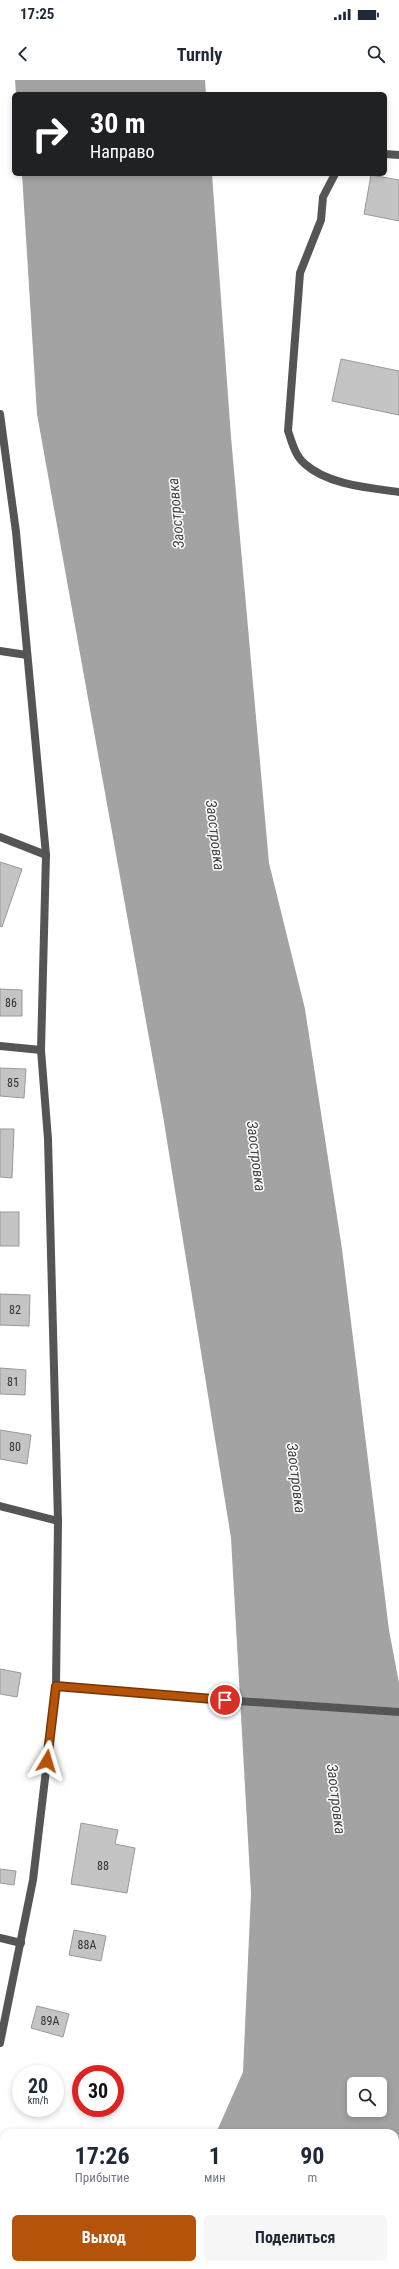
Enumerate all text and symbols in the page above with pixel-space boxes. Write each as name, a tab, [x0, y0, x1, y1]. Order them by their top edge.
text: 17:25	[20, 5, 54, 23]
icon: back	[12, 43, 34, 65]
icon: search	[365, 43, 387, 65]
text: Turnly	[177, 44, 222, 65]
text: 30 m	[90, 107, 146, 140]
icon: right	[24, 108, 76, 160]
text: Направо	[90, 141, 155, 162]
water label: Заостровка	[164, 477, 188, 549]
water label: Заостровка	[202, 799, 228, 871]
house number: 86	[5, 996, 17, 1010]
house number: 85	[7, 1076, 19, 1090]
water label: Заостровка	[243, 1120, 269, 1192]
house number: 82	[9, 1303, 21, 1317]
house number: 81	[7, 1375, 19, 1389]
house number: 80	[9, 1440, 21, 1454]
water label: Заостровка	[283, 1442, 309, 1514]
pin	[208, 1683, 242, 1717]
icon: arrive	[214, 1689, 236, 1711]
position arrow	[26, 1740, 68, 1782]
water label: Заостровка	[323, 1763, 349, 1835]
house number: 88	[97, 1859, 109, 1873]
house number: 88А	[78, 1938, 96, 1952]
house number: 89А	[41, 2014, 59, 2028]
speed limit sign: 30	[72, 2065, 124, 2117]
text: 20	[28, 2074, 48, 2098]
map controls	[347, 2077, 387, 2117]
button: search	[347, 2077, 387, 2117]
text: km/h	[28, 2095, 48, 2106]
text: 17:26	[75, 2142, 130, 2170]
text: 1	[209, 2142, 221, 2170]
text: 90	[300, 2142, 324, 2170]
text: Прибытие	[75, 2170, 129, 2185]
text: мин	[204, 2170, 226, 2185]
text: m	[307, 2170, 317, 2185]
button: Выход	[12, 2215, 196, 2261]
button: Поделиться	[204, 2215, 387, 2261]

